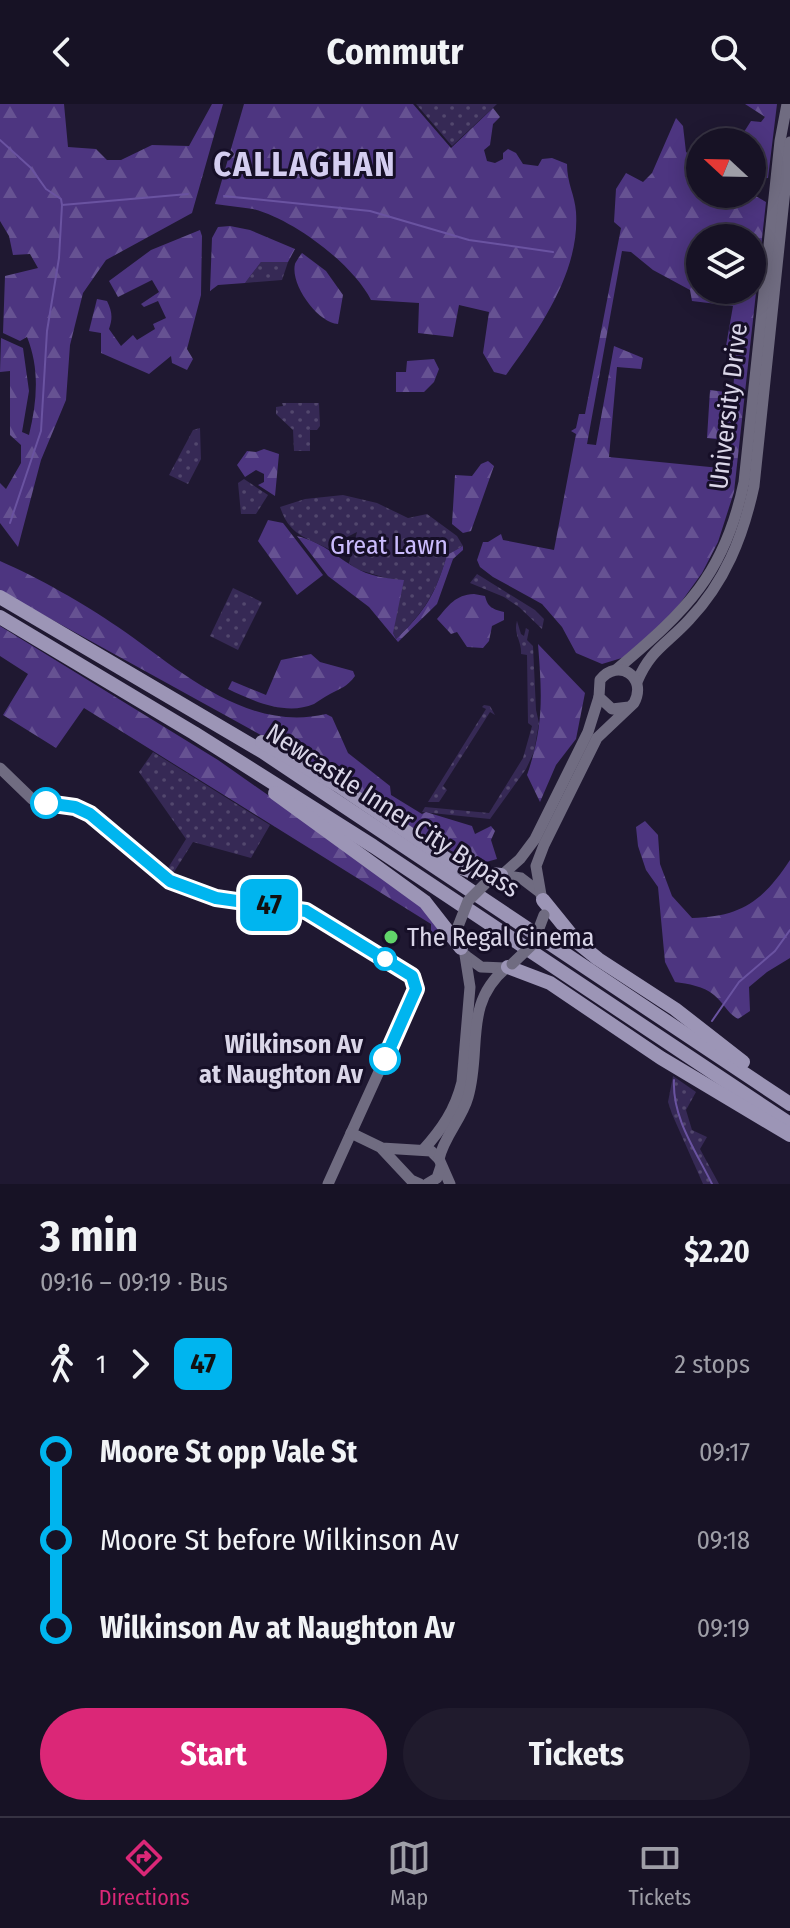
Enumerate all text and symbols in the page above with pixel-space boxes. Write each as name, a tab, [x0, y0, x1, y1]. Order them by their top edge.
icon: back	[40, 30, 84, 74]
text: Commutr	[327, 30, 463, 74]
icon: search	[706, 30, 750, 74]
north arrow	[686, 128, 766, 208]
map controls	[686, 128, 766, 304]
district label: CALLAGHAN	[213, 144, 397, 185]
button: layers	[686, 224, 766, 304]
street label: University Drive	[703, 321, 754, 491]
park label: Great Lawn	[330, 530, 448, 561]
street label: Newcastle Inner City Bypass	[260, 717, 525, 904]
unlabelled marker	[31, 788, 61, 818]
line badge: 47	[233, 879, 305, 931]
text: 47	[256, 888, 282, 921]
place label: The Regal Cinema	[407, 922, 595, 953]
marker: The Regal Cinema	[382, 928, 400, 946]
unlabelled marker	[374, 948, 396, 970]
place label: Wilkinson Av at Naughton Av	[199, 1029, 364, 1090]
marker: Wilkinson Av at Naughton Av	[370, 1044, 400, 1074]
text: 3 min	[40, 1210, 138, 1263]
text: $2.20	[684, 1234, 750, 1270]
text: 09:16 – 09:19 · Bus	[40, 1267, 228, 1298]
icon: walk	[40, 1342, 84, 1386]
icon: forward	[118, 1342, 162, 1386]
text: 47	[190, 1347, 216, 1380]
text: 1	[96, 1349, 106, 1380]
text: 2 stops	[675, 1349, 750, 1380]
text: Moore St opp Vale St	[100, 1434, 357, 1470]
text: 09:17	[699, 1437, 750, 1468]
text: Moore St before Wilkinson Av	[100, 1522, 459, 1558]
text: 09:18	[696, 1525, 750, 1556]
text: Wilkinson Av at Naughton Av	[100, 1610, 455, 1646]
text: 09:19	[697, 1613, 750, 1644]
button: Start	[40, 1708, 387, 1800]
button: Tickets	[403, 1708, 750, 1800]
tab: Directions	[99, 1836, 190, 1911]
tab: Map	[387, 1836, 431, 1911]
tab: Tickets	[629, 1836, 691, 1911]

